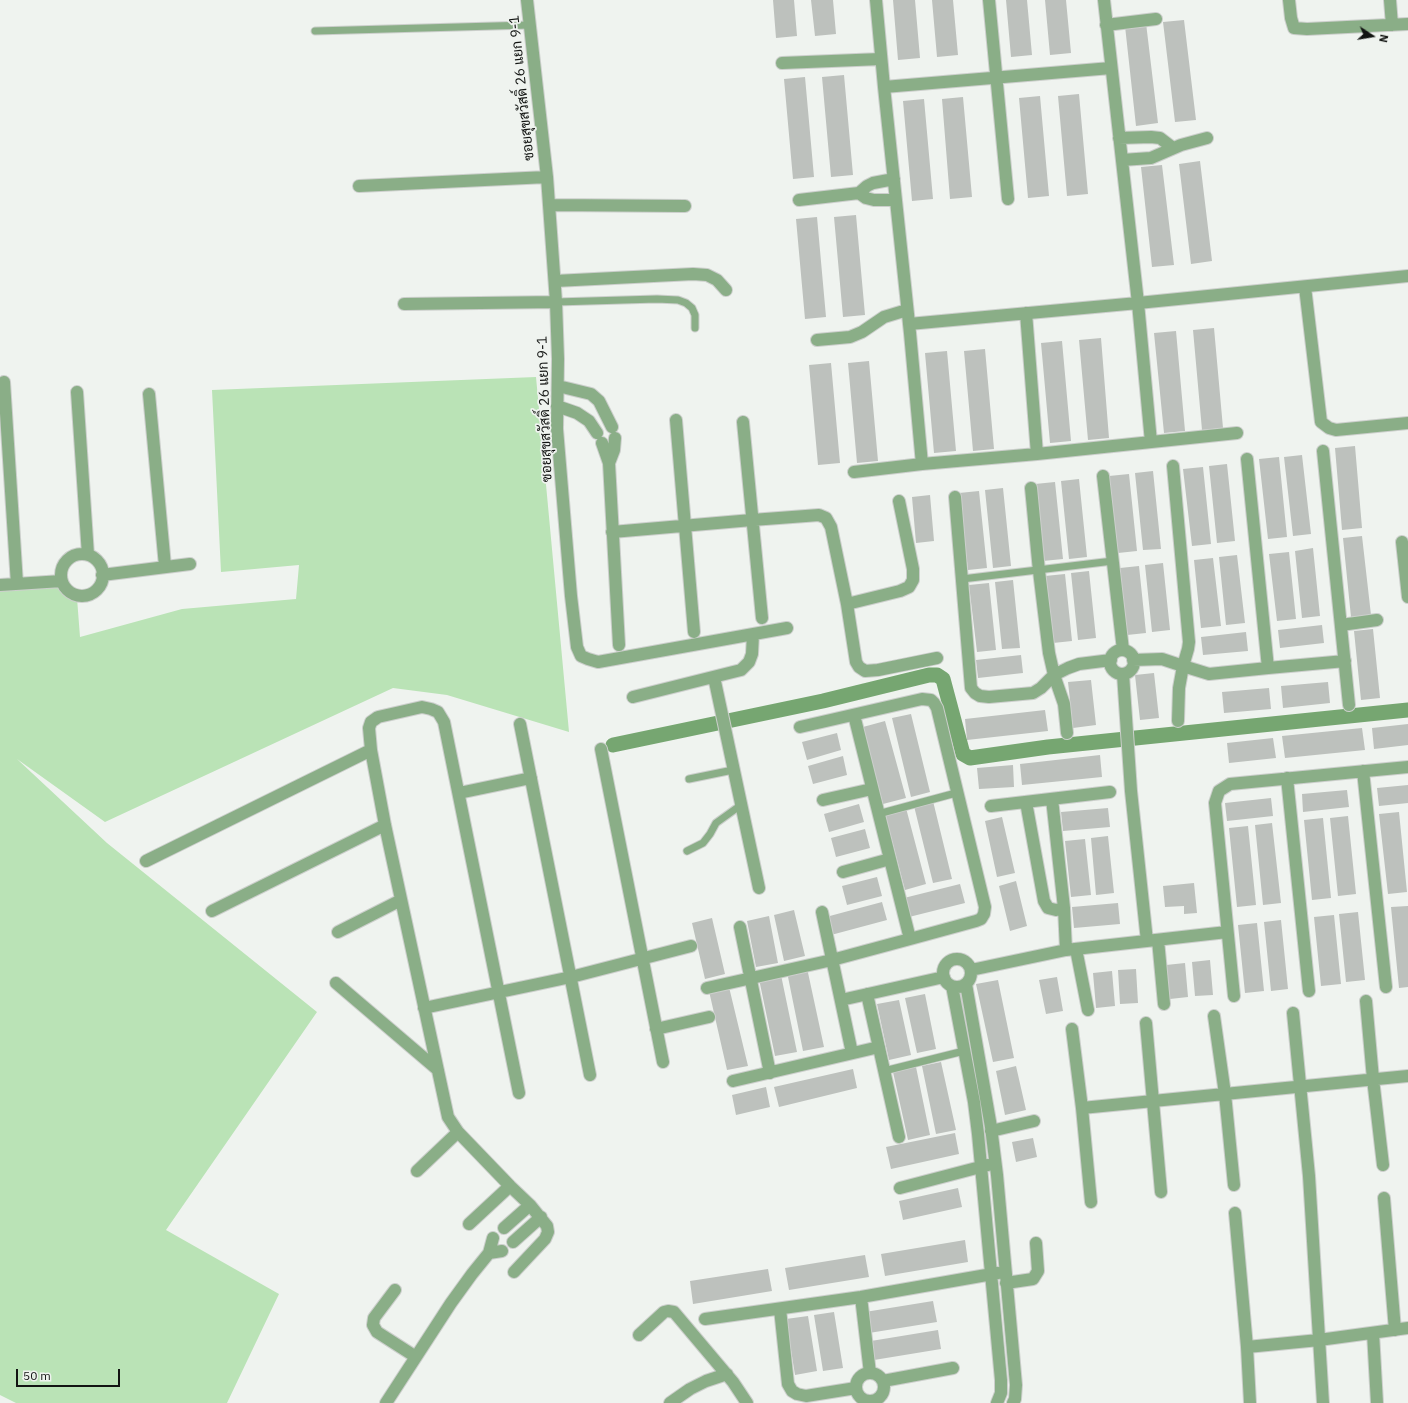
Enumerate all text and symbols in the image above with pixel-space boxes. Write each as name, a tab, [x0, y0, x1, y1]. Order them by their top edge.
street label: ซอยสุขสวัสดิ์ 26 แยก 9-1	[506, 14, 538, 162]
north arrow	[1352, 16, 1392, 56]
text: N	[1376, 33, 1391, 44]
street label: ซอยสุขสวัสดิ์ 26 แยก 9-1	[534, 336, 556, 482]
scale bar	[18, 1361, 122, 1387]
text: 50 m	[23, 1368, 51, 1383]

